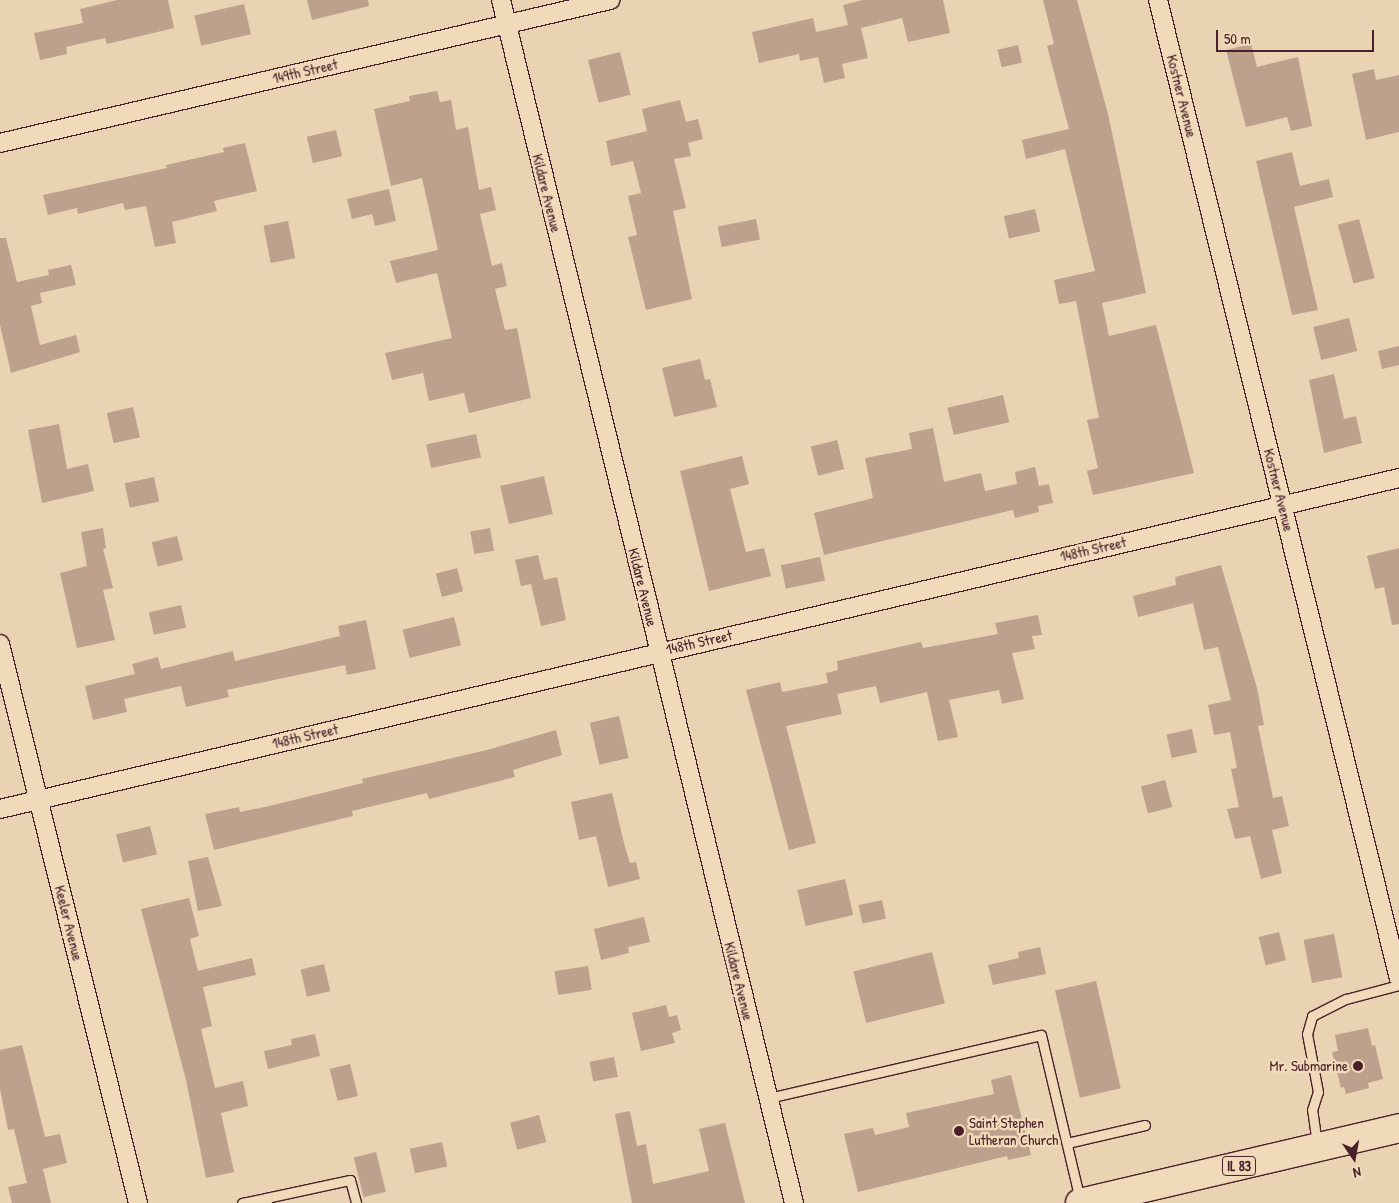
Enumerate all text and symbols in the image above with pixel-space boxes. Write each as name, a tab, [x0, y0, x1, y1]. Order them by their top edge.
scale bar	[1219, 20, 1376, 52]
text: 50 m	[1224, 28, 1251, 49]
street label: Kostner Avenue	[1163, 53, 1201, 139]
street label: 149th Street	[271, 55, 339, 87]
street label: Kildare Avenue	[529, 152, 565, 234]
street label: Kostner Avenue	[1260, 447, 1298, 533]
street label: 148th Street	[1058, 533, 1128, 565]
street label: Kildare Avenue	[625, 546, 661, 628]
street label: 148th Street	[664, 626, 734, 658]
street label: 148th Street	[270, 720, 340, 752]
street label: Keeler Avenue	[51, 883, 87, 963]
street label: Kildare Avenue	[721, 940, 757, 1022]
place label: Mr. Submarine	[1270, 1057, 1348, 1075]
marker: Mr. Submarine	[1352, 1060, 1364, 1072]
place label: Saint Stephen Lutheran Church	[969, 1113, 1058, 1148]
marker: Saint Stephen Lutheran Church	[953, 1125, 965, 1137]
north arrow	[1329, 1133, 1379, 1183]
road number: IL 83	[1222, 1154, 1256, 1178]
text: N	[1352, 1163, 1363, 1183]

